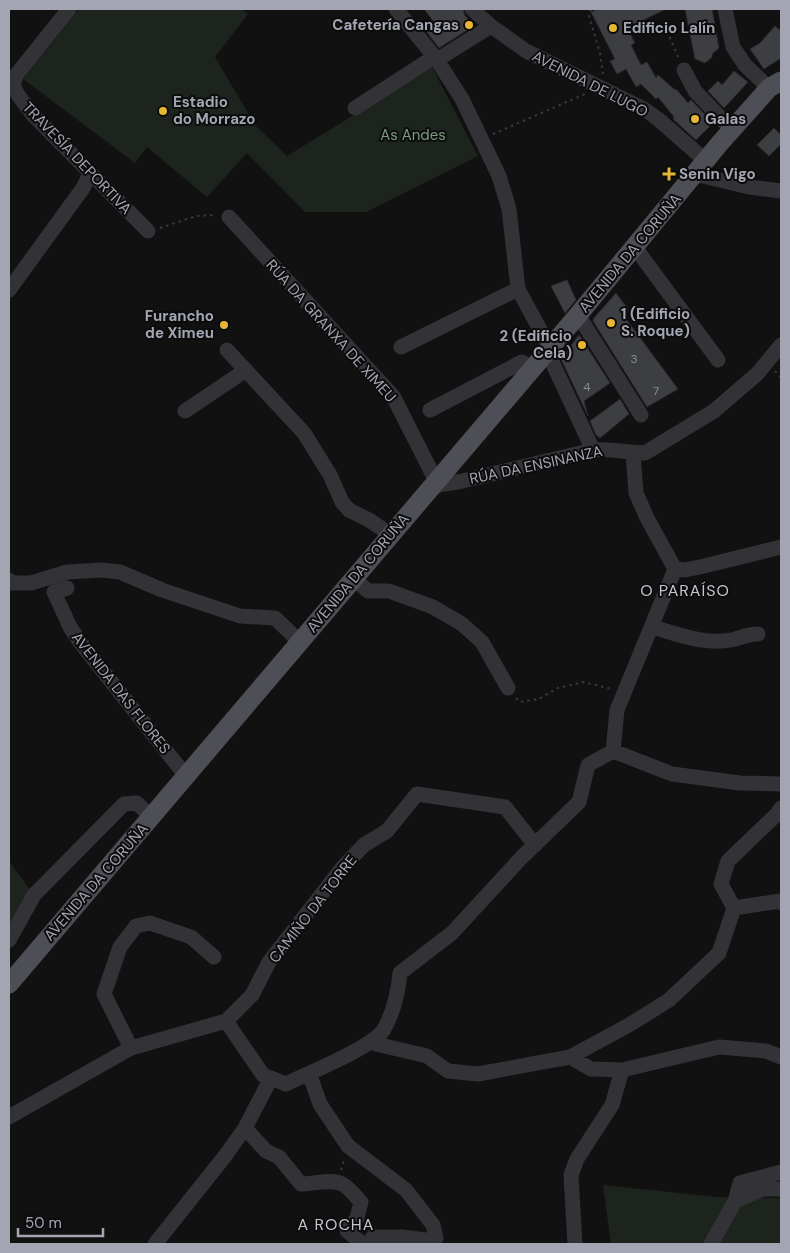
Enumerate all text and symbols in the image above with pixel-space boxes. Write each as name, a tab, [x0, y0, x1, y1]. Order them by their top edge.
place label: Cafetería Cangas	[332, 15, 459, 35]
place label: Edificio Lalín	[623, 18, 715, 38]
marker: Cafetería Cangas	[463, 19, 475, 31]
marker: Edificio Lalín	[607, 22, 619, 34]
street label: AVENIDA DE LUGO	[529, 46, 651, 122]
place label: Estadio do Morrazo	[173, 92, 256, 129]
street label: TRAVESÍA DEPORTIVA	[18, 97, 136, 219]
marker: Estadio do Morrazo	[157, 105, 169, 117]
place label: Galas	[705, 109, 746, 129]
marker: Galas	[689, 113, 701, 125]
park label: As Andes	[380, 125, 446, 145]
place label: Senin Vigo	[679, 164, 756, 184]
marker: Senin Vigo	[663, 168, 675, 180]
street label: AVENIDA DA CORUÑA	[574, 189, 686, 317]
street label: RÚA DA GRANXA DE XIMEU	[261, 255, 401, 407]
place label: 1 (Edificio S. Roque)	[621, 304, 690, 341]
place label: Furancho de Ximeu	[145, 306, 214, 343]
marker: 1 (Edificio S. Roque)	[605, 317, 617, 329]
marker: Furancho de Ximeu	[218, 319, 230, 331]
place label: 2 (Edificio Cela)	[500, 326, 572, 363]
marker: 2 (Edificio Cela)	[576, 339, 588, 351]
house number: 3	[630, 351, 638, 367]
house number: 4	[583, 379, 591, 395]
house number: 7	[653, 383, 659, 399]
street label: RÚA DA ENSINANZA	[468, 441, 604, 489]
street label: AVENIDA DA CORUÑA	[302, 509, 414, 637]
district label: O PARAÍSO	[640, 580, 730, 601]
street label: AVENIDA DAS FLORES	[67, 628, 175, 758]
street label: AVENIDA DA CORUÑA	[39, 819, 153, 945]
street label: CAMIÑO DA TORRE	[265, 851, 361, 967]
scale bar	[18, 1206, 102, 1238]
text: 50 m	[25, 1213, 62, 1233]
district label: A ROCHA	[298, 1214, 374, 1235]

